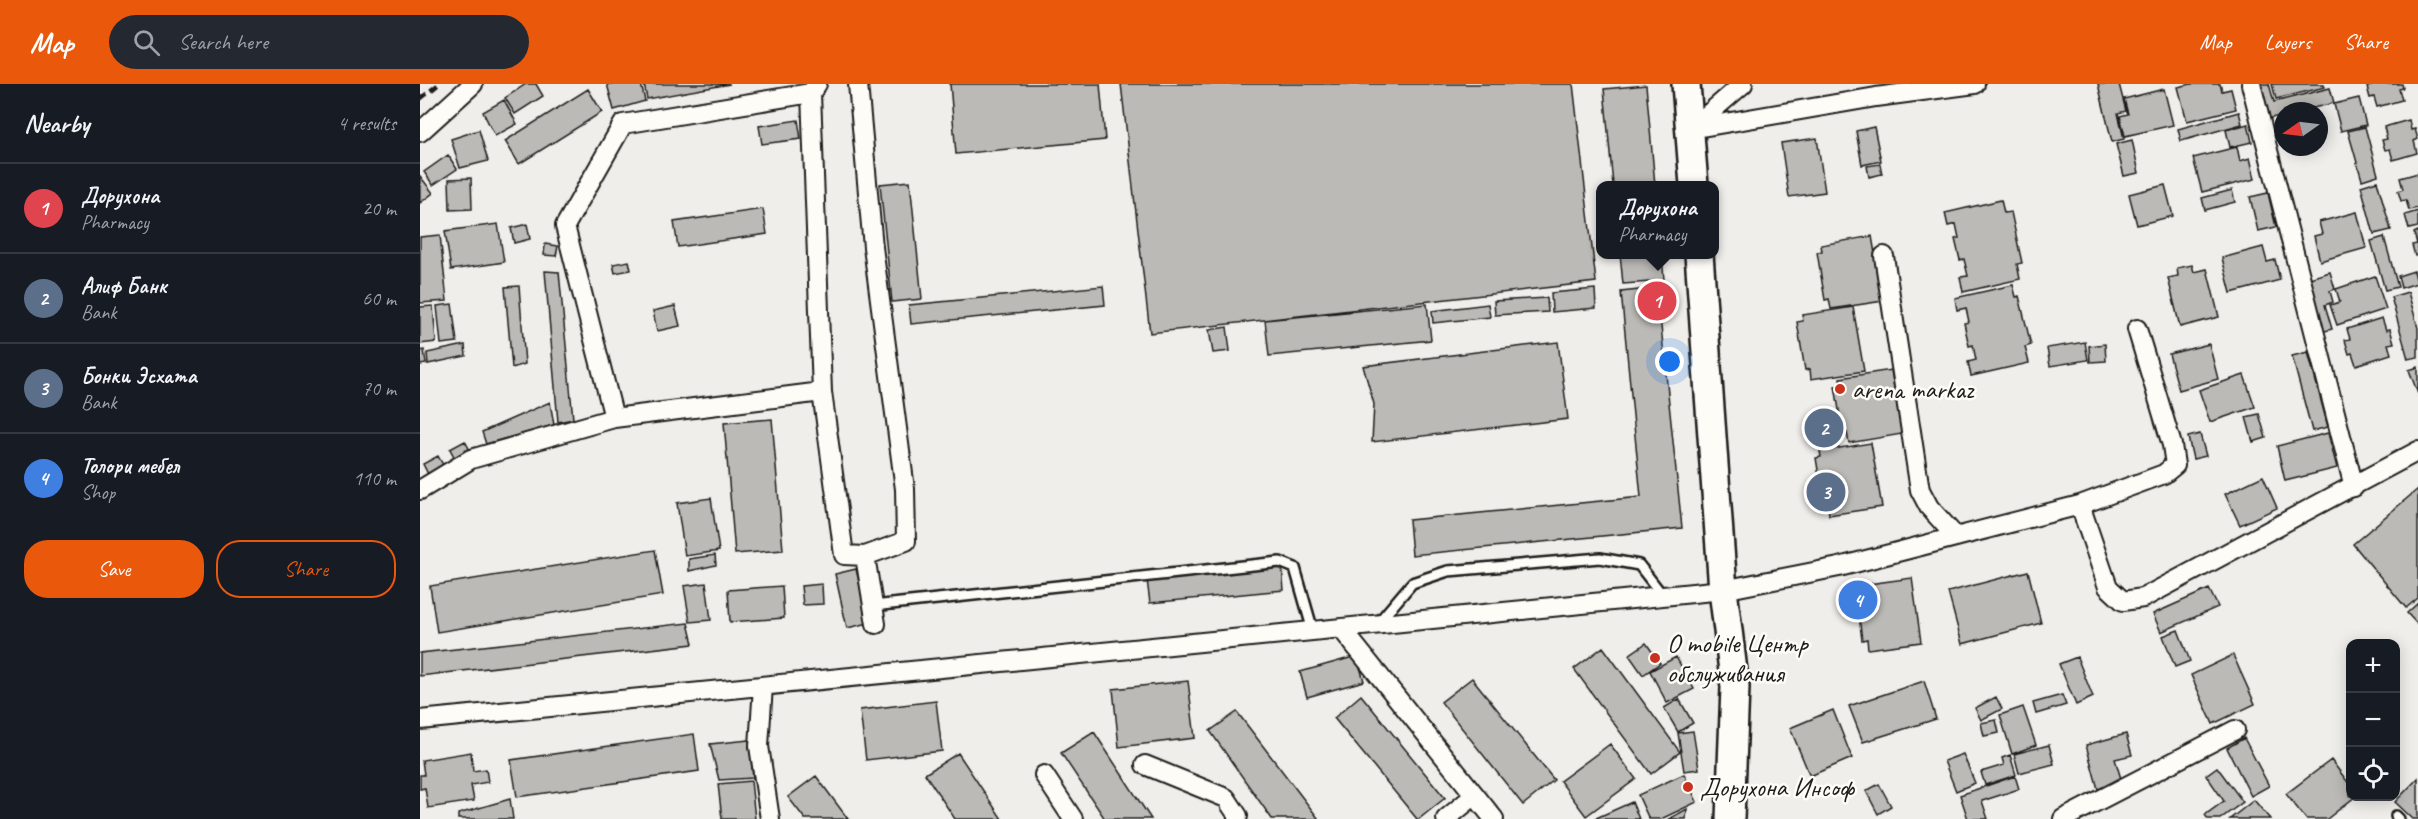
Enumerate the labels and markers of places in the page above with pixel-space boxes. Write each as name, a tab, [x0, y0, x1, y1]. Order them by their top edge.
pin: 1	[1638, 278, 1676, 324]
place label: arena markaz	[1852, 373, 1975, 406]
marker: arena markaz	[1833, 382, 1847, 396]
pin: 2	[1804, 406, 1844, 450]
pin: 3	[1806, 470, 1846, 514]
pin: 4	[1838, 578, 1878, 622]
place label: O mobile Центр обслуживания	[1667, 627, 1810, 690]
marker: O mobile Центр обслуживания	[1648, 651, 1662, 665]
place label: Дорухона Инсоф	[1700, 771, 1856, 804]
marker: Дорухона Инсоф	[1681, 780, 1695, 794]

